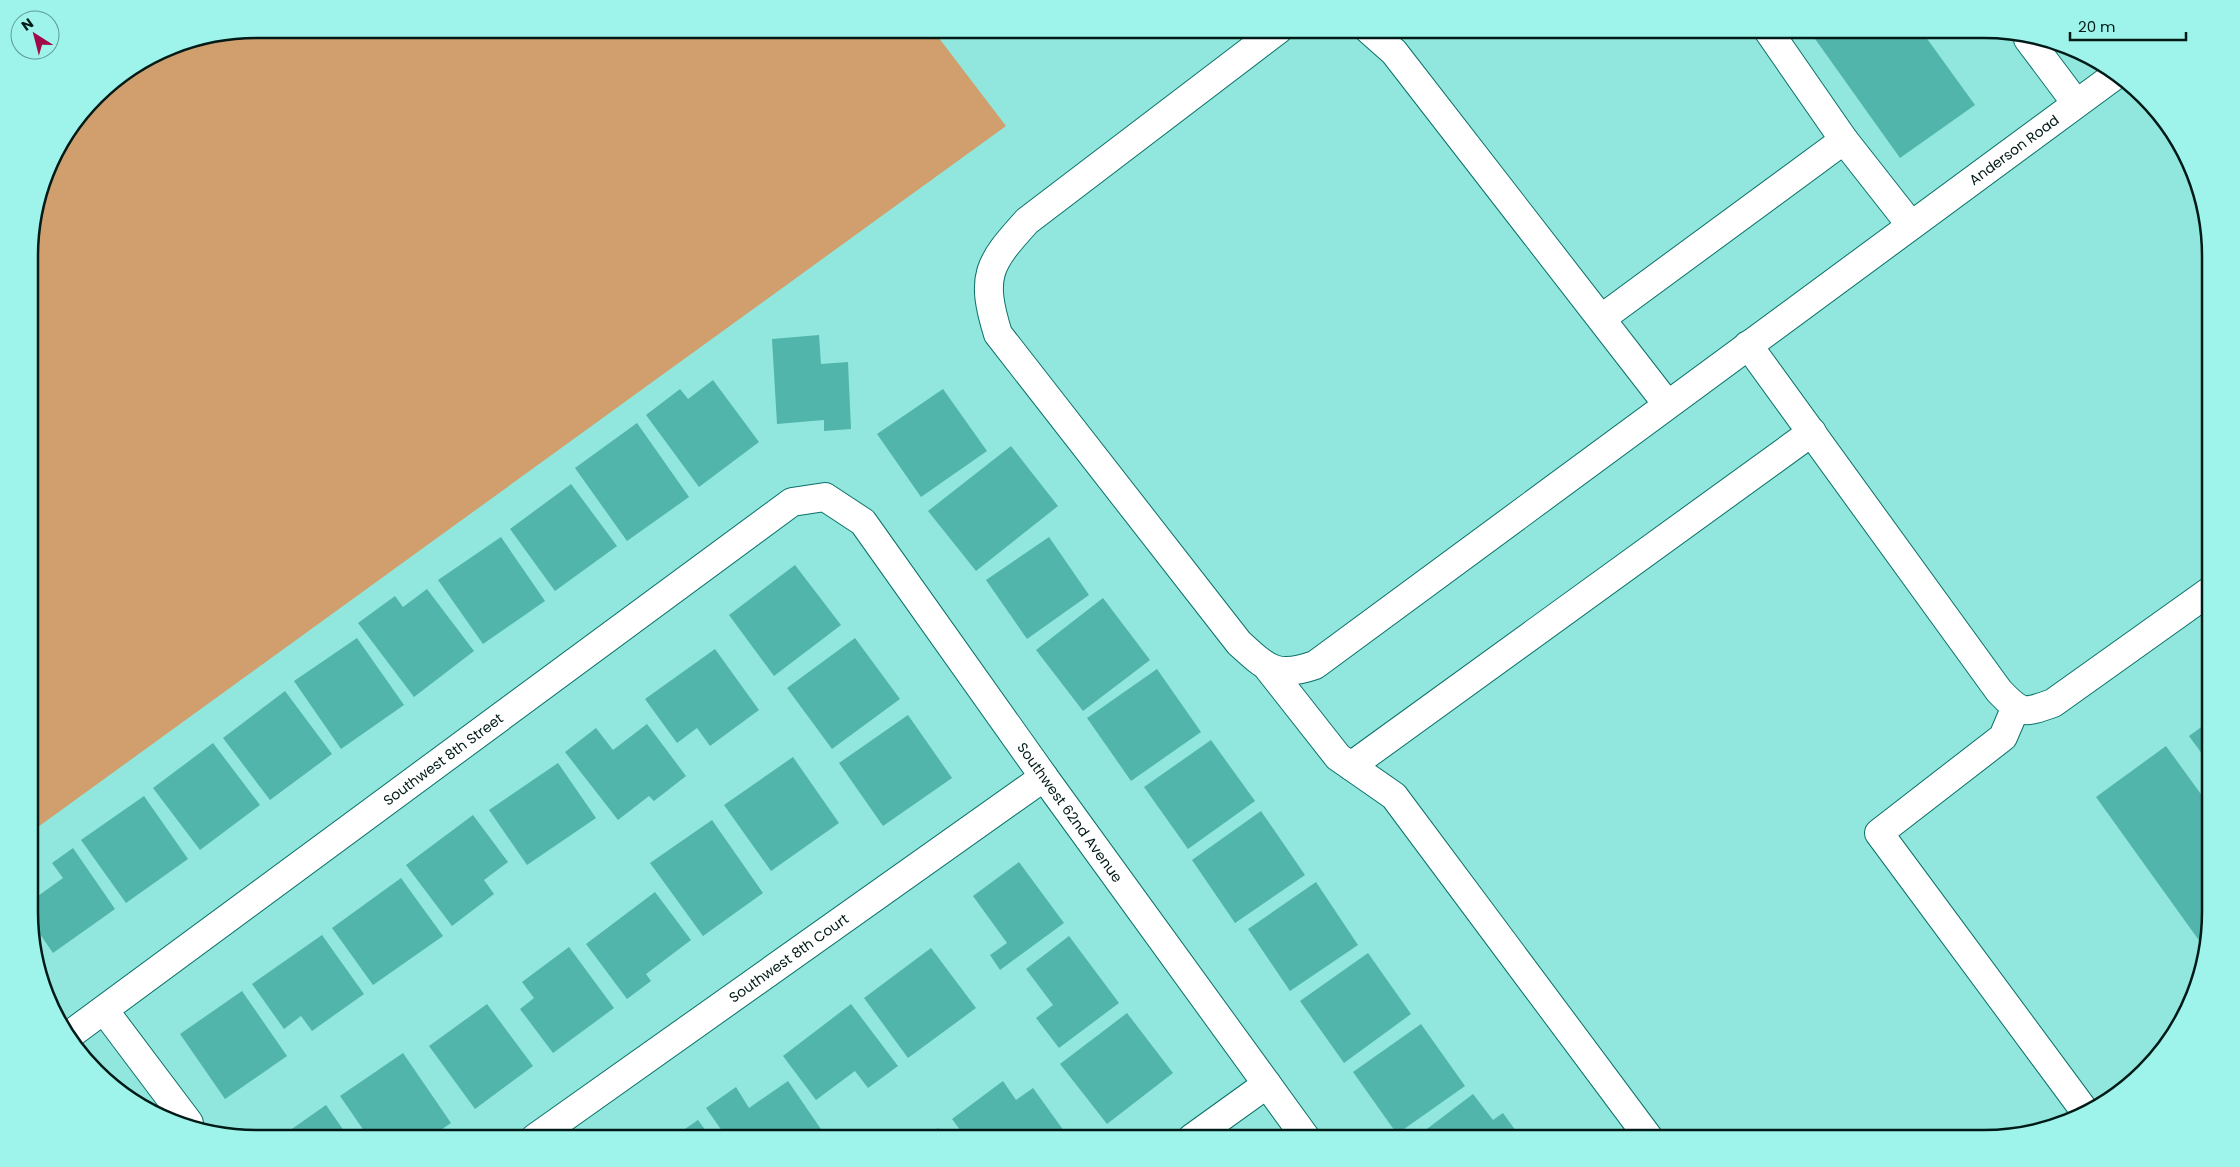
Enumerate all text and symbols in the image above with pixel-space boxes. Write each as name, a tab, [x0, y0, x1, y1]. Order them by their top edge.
north arrow	[10, 10, 60, 60]
scale bar	[2070, 10, 2186, 42]
text: N	[17, 13, 37, 36]
text: 20 m	[2078, 16, 2116, 37]
street label: Anderson Road	[1965, 110, 2063, 190]
street label: Southwest 8th Street	[379, 709, 507, 810]
street label: Southwest 62nd Avenue	[1012, 738, 1127, 887]
street label: Southwest 8th Court	[725, 909, 853, 1007]

